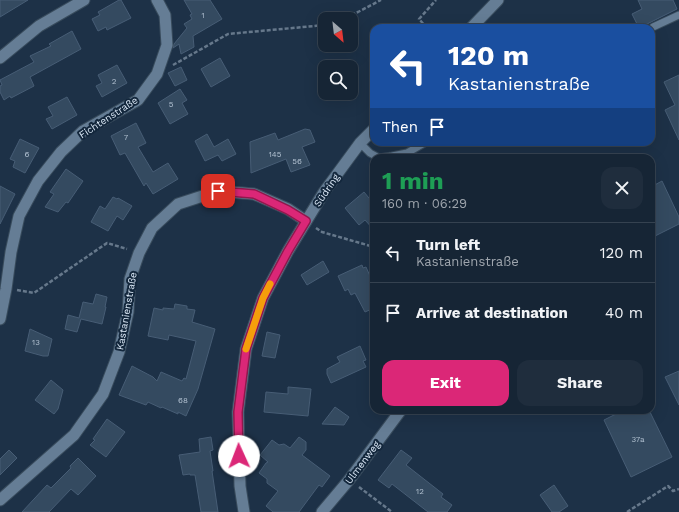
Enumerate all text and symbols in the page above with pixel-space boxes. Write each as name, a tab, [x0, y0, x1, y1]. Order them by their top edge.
house number: 1	[201, 11, 205, 20]
north arrow	[318, 12, 358, 52]
map controls	[318, 12, 358, 100]
text: 120 m	[448, 39, 529, 72]
icon: left	[382, 40, 434, 92]
button: search	[318, 60, 358, 100]
text: Kastanienstraße	[448, 73, 590, 94]
house number: 2	[112, 77, 117, 86]
street label: Fichtenstraße	[77, 94, 140, 140]
house number: 5	[169, 100, 174, 109]
icon: arrive	[426, 116, 448, 138]
text: Then	[382, 118, 418, 136]
house number: 7	[124, 133, 129, 142]
house number: 6	[25, 150, 30, 159]
house number: 145	[269, 150, 282, 159]
house number: 56	[292, 157, 302, 166]
text: 1 min	[382, 167, 444, 195]
button: close	[601, 167, 643, 209]
street label: Südring	[311, 171, 342, 209]
pin	[201, 174, 235, 208]
icon: arrive	[207, 180, 229, 202]
text: 160 m · 06:29	[382, 196, 467, 211]
text: Turn left	[416, 236, 480, 254]
icon: left	[382, 242, 404, 264]
text: 120 m	[600, 244, 643, 262]
text: Kastanienstraße	[416, 254, 519, 269]
street label: Kastanienstraße	[114, 271, 139, 351]
icon: arrive	[382, 302, 404, 324]
text: Arrive at destination	[416, 304, 568, 322]
text: 40 m	[605, 304, 643, 322]
house number: 13	[32, 338, 40, 347]
button: Exit	[382, 360, 509, 406]
button: Share	[517, 360, 643, 406]
house number: 68	[178, 396, 188, 405]
position arrow	[218, 435, 260, 477]
house number: 37a	[631, 435, 645, 444]
street label: Ulmenweg	[343, 438, 382, 486]
house number: 12	[416, 487, 424, 496]

